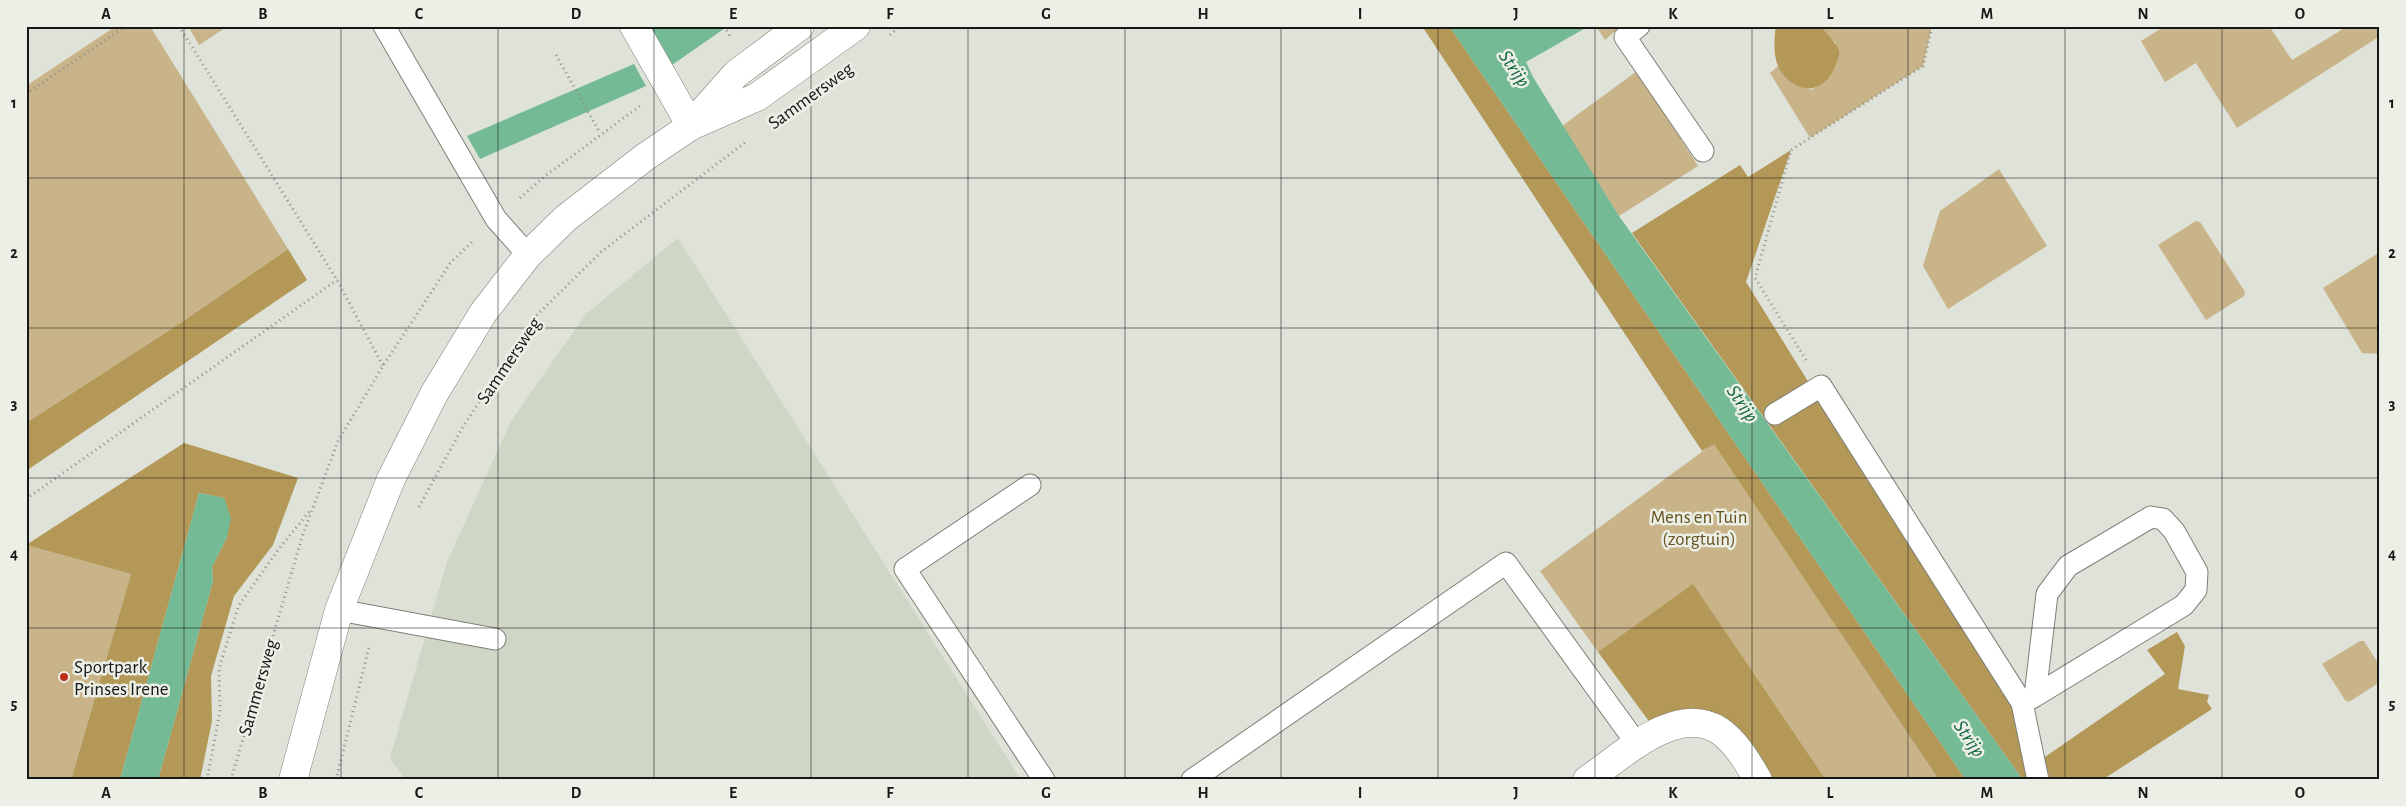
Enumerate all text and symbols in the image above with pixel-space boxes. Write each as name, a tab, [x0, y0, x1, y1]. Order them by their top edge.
text: A	[101, 6, 111, 22]
text: B	[258, 6, 268, 22]
text: C	[415, 6, 424, 22]
text: D	[571, 6, 582, 22]
text: E	[729, 6, 737, 22]
text: F	[886, 6, 894, 22]
text: G	[1041, 6, 1051, 22]
text: H	[1197, 6, 1209, 22]
text: I	[1358, 6, 1362, 22]
text: J	[1513, 6, 1519, 22]
text: K	[1668, 6, 1678, 22]
text: L	[1827, 6, 1834, 22]
text: M	[1981, 6, 1993, 22]
text: N	[2137, 6, 2149, 22]
text: O	[2295, 6, 2305, 22]
water label: Strijp	[1495, 46, 1534, 91]
street label: Sammersweg	[765, 59, 857, 133]
text: 1	[11, 95, 17, 111]
text: 1	[2389, 95, 2395, 111]
text: 2	[10, 245, 18, 261]
text: 2	[2388, 245, 2396, 261]
street label: Sammersweg	[473, 314, 545, 407]
water label: Strijp	[1723, 381, 1762, 426]
text: 3	[11, 396, 18, 412]
text: 3	[2389, 396, 2396, 412]
park label: Mens en Tuin (zorgtuin)	[1650, 508, 1748, 549]
text: 4	[10, 546, 18, 562]
text: 4	[2388, 546, 2396, 562]
street label: Sammersweg	[236, 636, 282, 738]
place label: Sportpark Prinses Irene	[74, 658, 168, 699]
marker: Sportpark Prinses Irene	[58, 671, 70, 683]
text: 5	[11, 696, 18, 712]
text: 5	[2389, 696, 2396, 712]
water label: Strijp	[1950, 716, 1989, 761]
text: A	[101, 785, 111, 801]
text: B	[258, 785, 268, 801]
text: C	[415, 785, 424, 801]
text: D	[571, 785, 582, 801]
text: E	[729, 785, 737, 801]
text: F	[886, 785, 894, 801]
text: G	[1041, 785, 1051, 801]
text: H	[1197, 785, 1209, 801]
text: I	[1358, 785, 1362, 801]
text: J	[1513, 785, 1519, 801]
text: K	[1668, 785, 1678, 801]
text: L	[1827, 785, 1834, 801]
text: M	[1981, 785, 1993, 801]
text: N	[2137, 785, 2149, 801]
text: O	[2295, 785, 2305, 801]

